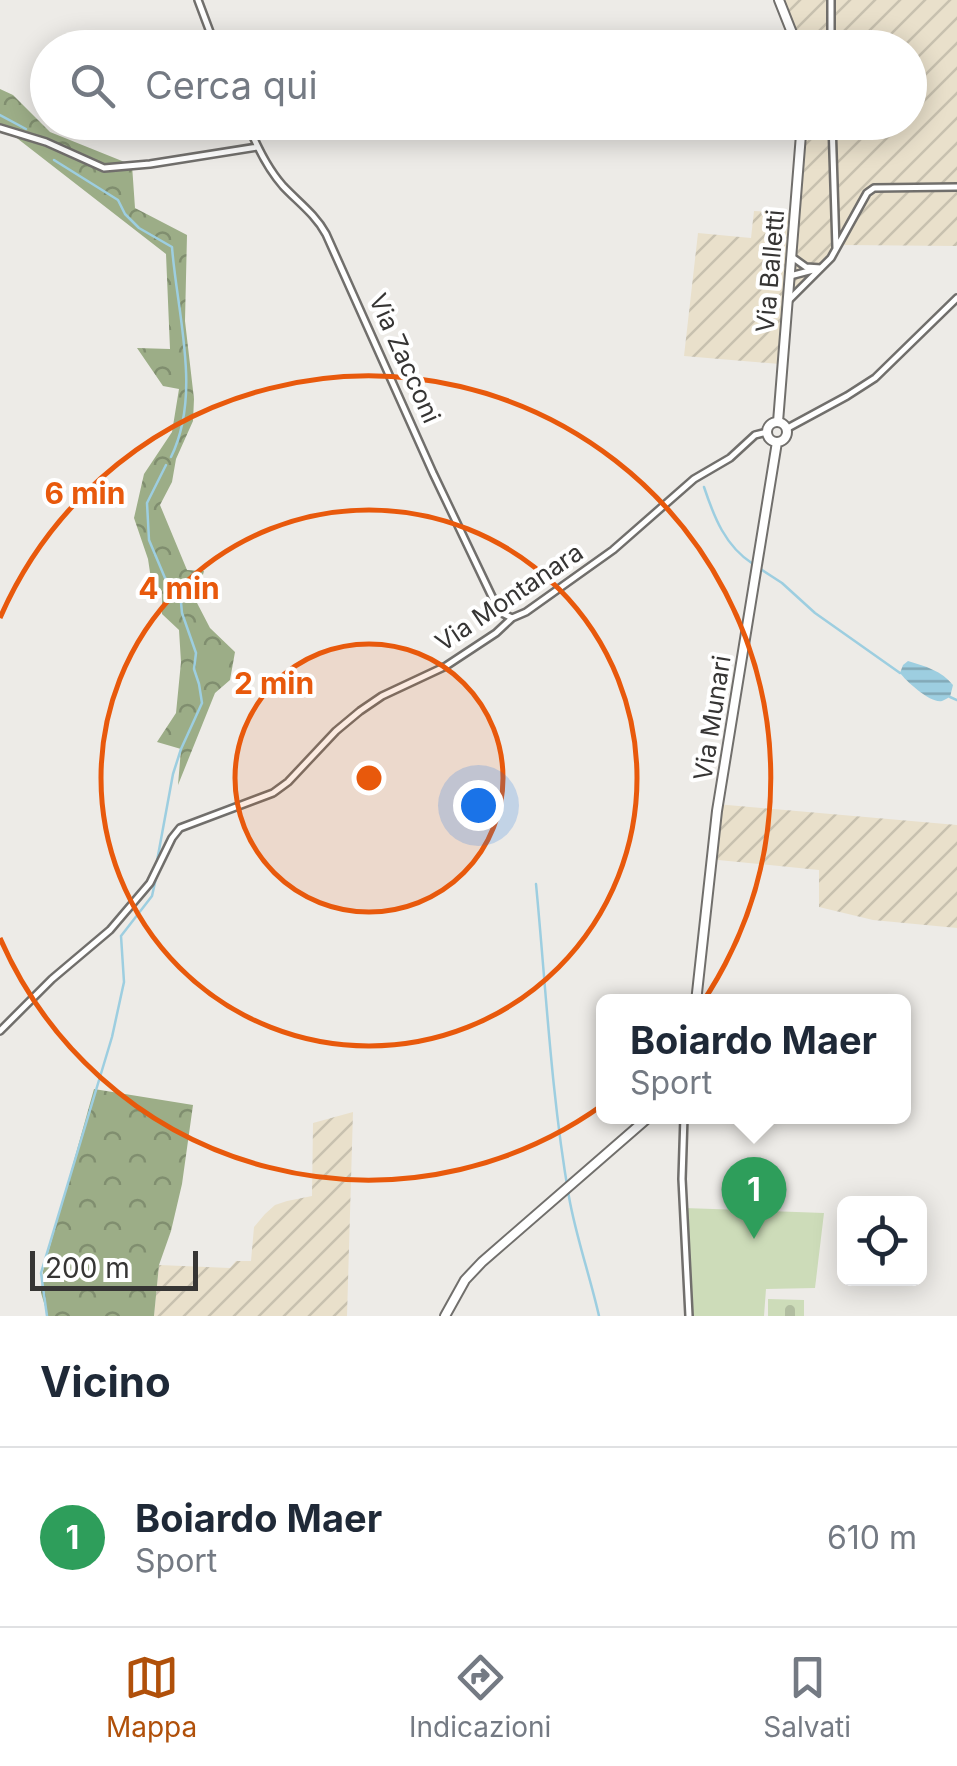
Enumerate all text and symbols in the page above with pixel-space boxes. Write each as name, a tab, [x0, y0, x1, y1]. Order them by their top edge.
search box	[30, 30, 927, 140]
icon: search	[65, 58, 120, 113]
text: Cerca qui	[145, 62, 318, 108]
street label: Via Balletti	[750, 208, 790, 334]
street label: Via Zacconi	[363, 289, 447, 427]
text: 6 min	[45, 475, 125, 511]
street label: Via Montanara	[430, 537, 588, 657]
text: 4 min	[138, 570, 220, 606]
street label: Via Munari	[687, 653, 737, 783]
text: 2 min	[234, 665, 314, 701]
centre of rings	[351, 760, 387, 796]
your location	[453, 780, 504, 831]
popup	[596, 994, 911, 1124]
text: Boiardo Maer	[630, 1017, 877, 1063]
text: Sport	[630, 1063, 712, 1102]
pin: 1	[722, 1156, 786, 1239]
map controls	[837, 1196, 927, 1286]
button: locate	[837, 1196, 927, 1286]
scale bar	[30, 1246, 198, 1290]
text: 200 m	[45, 1251, 130, 1285]
text: Vicino	[40, 1356, 171, 1407]
text: Boiardo Maer	[135, 1495, 382, 1541]
text: 1	[66, 1518, 79, 1557]
text: 610 m	[827, 1518, 917, 1557]
text: Sport	[135, 1541, 217, 1580]
tab: Mappa	[106, 1650, 197, 1744]
tab: Indicazioni	[409, 1650, 551, 1744]
tab: Salvati	[763, 1650, 851, 1744]

